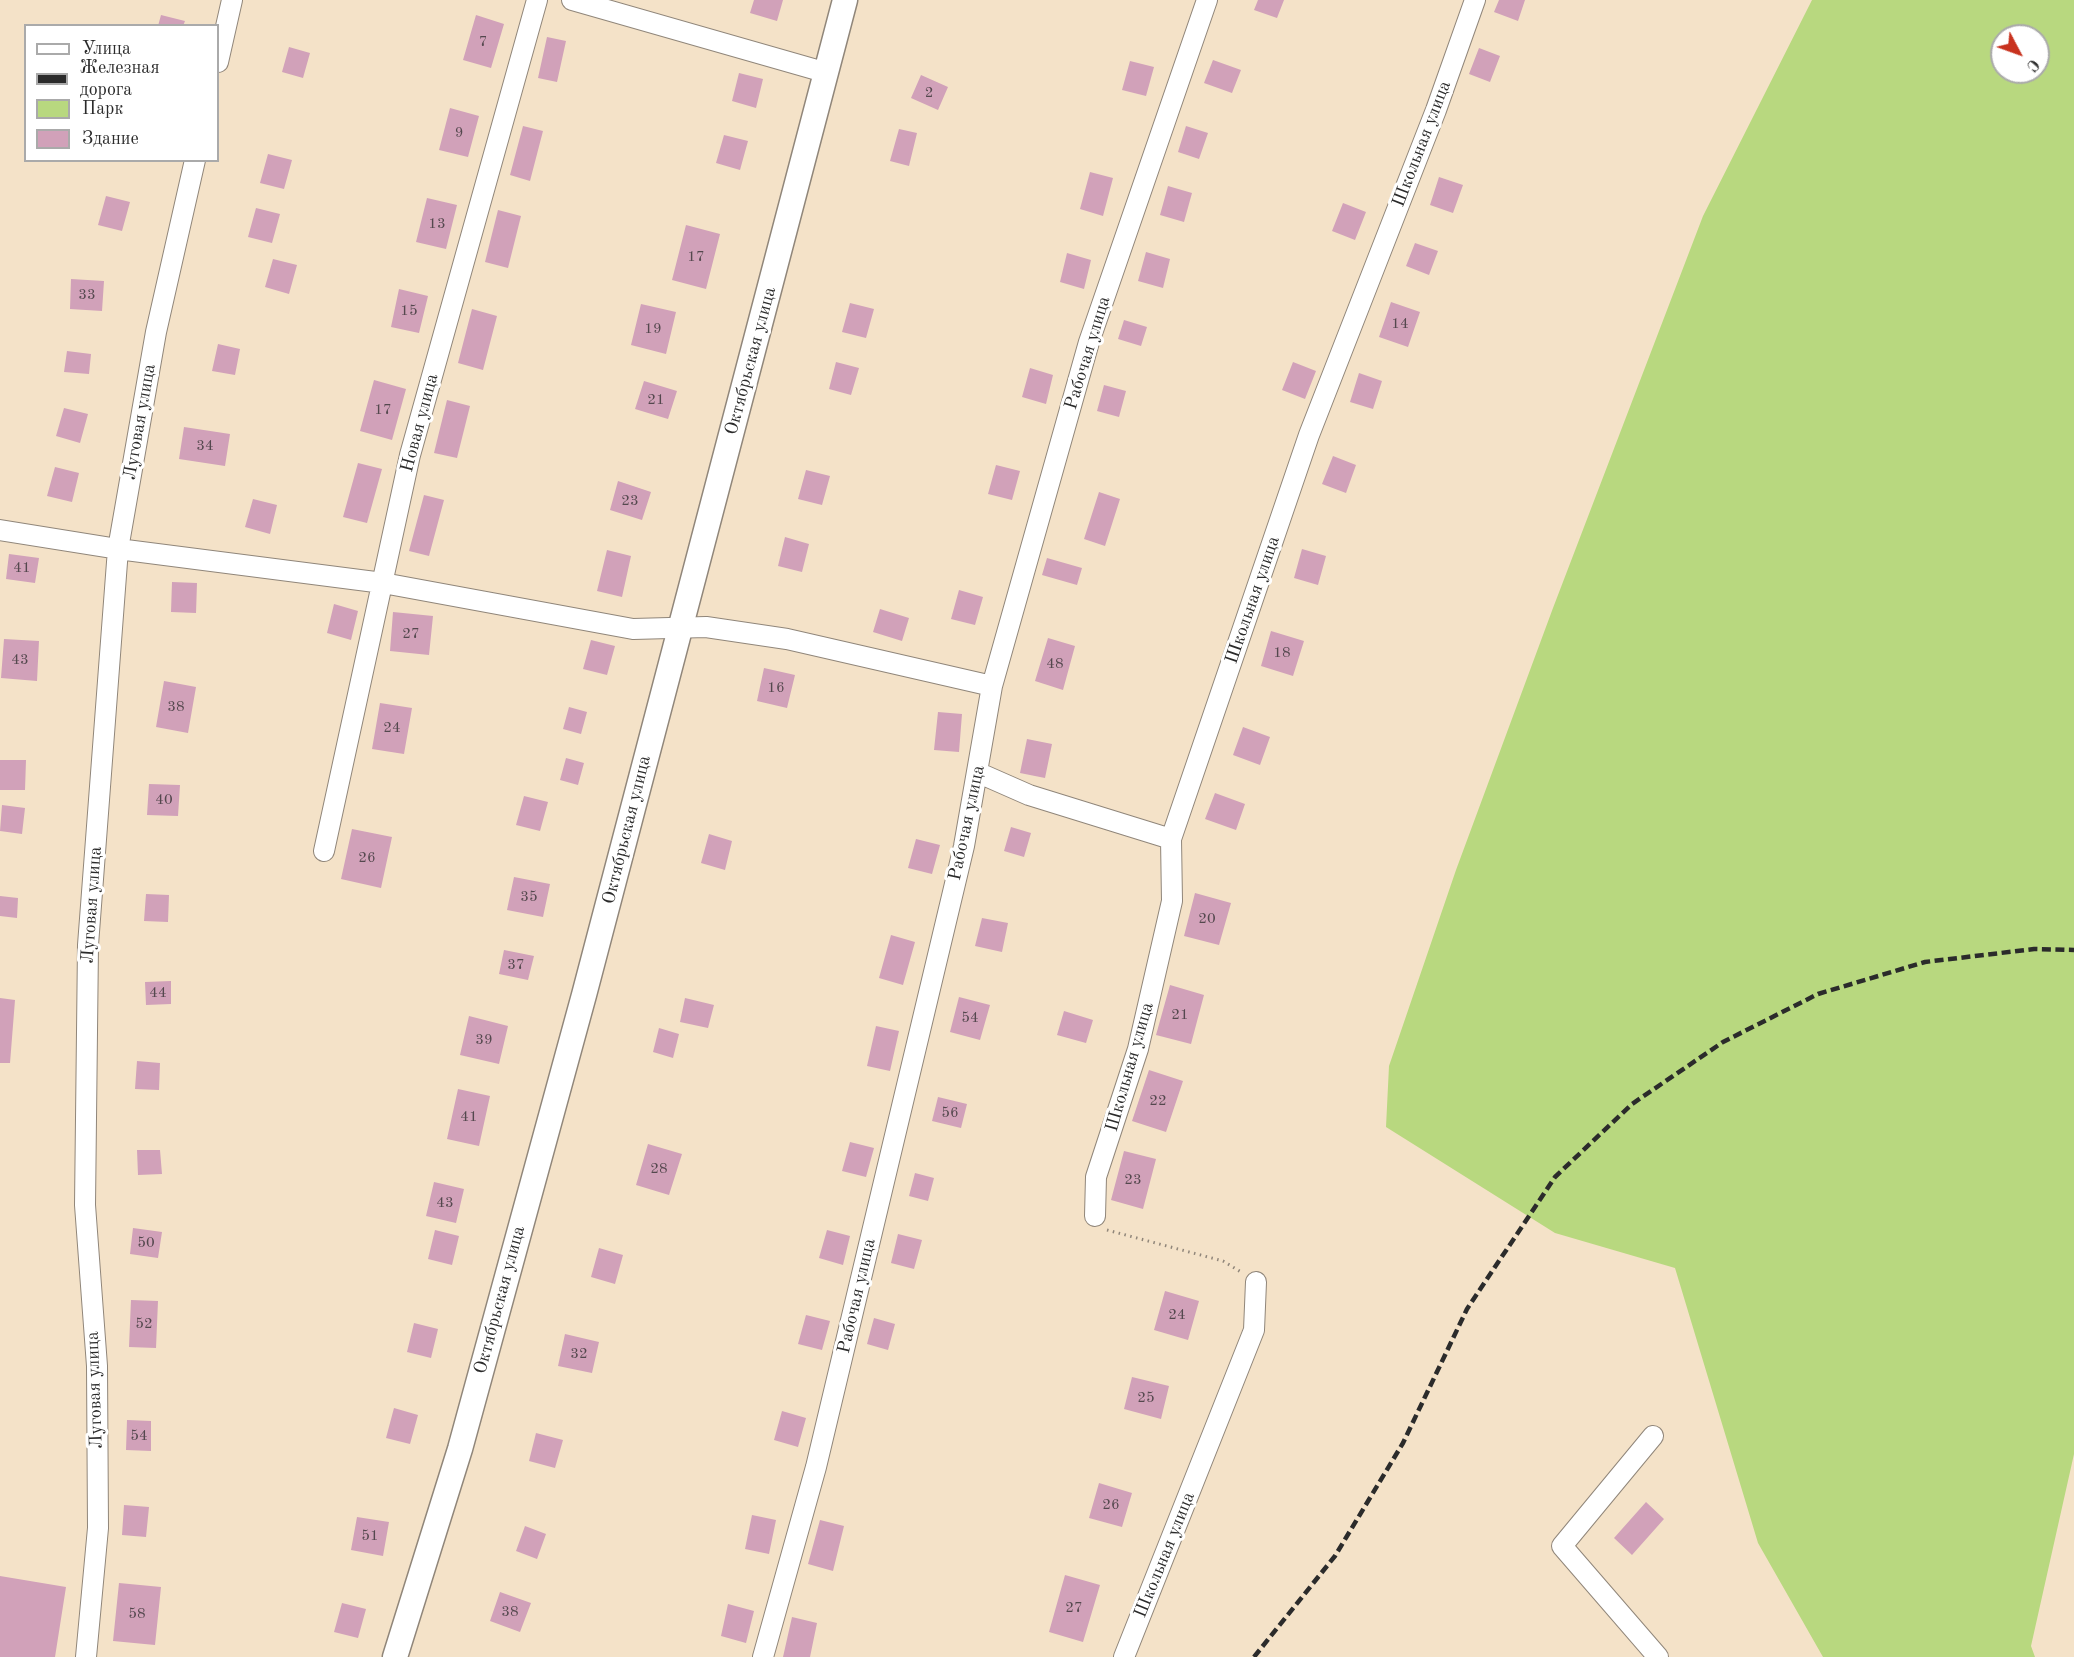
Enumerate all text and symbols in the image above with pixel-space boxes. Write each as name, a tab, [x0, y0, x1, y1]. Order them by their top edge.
legend	[24, 24, 219, 162]
north arrow	[1990, 24, 2050, 84]
house number: 7	[479, 33, 487, 51]
text: Улица	[82, 40, 131, 58]
text: С	[2023, 55, 2042, 74]
text: Железная дорога	[80, 59, 160, 99]
street label: Школьная улица	[1388, 78, 1456, 210]
house number: 2	[925, 84, 933, 102]
text: Парк	[82, 100, 123, 118]
house number: 9	[455, 124, 463, 142]
text: Здание	[82, 130, 139, 148]
house number: 13	[428, 215, 446, 233]
house number: 17	[687, 248, 705, 266]
street label: Октябрьская улица	[721, 285, 781, 437]
house number: 33	[78, 286, 96, 304]
street label: Рабочая улица	[1061, 294, 1115, 412]
house number: 15	[400, 302, 418, 320]
house number: 14	[1391, 315, 1409, 333]
house number: 19	[644, 320, 662, 338]
street label: Луговая улица	[119, 362, 161, 482]
street label: Новая улица	[396, 371, 444, 475]
house number: 21	[647, 391, 665, 409]
house number: 17	[374, 401, 392, 419]
house number: 34	[196, 437, 214, 455]
house number: 23	[621, 492, 639, 510]
street label: Школьная улица	[1221, 533, 1285, 667]
house number: 41	[13, 559, 31, 577]
house number: 27	[402, 625, 420, 643]
house number: 18	[1273, 644, 1291, 662]
house number: 43	[11, 651, 29, 669]
house number: 48	[1046, 655, 1064, 673]
house number: 16	[767, 679, 785, 697]
house number: 38	[167, 698, 185, 716]
house number: 24	[383, 719, 401, 737]
street label: Октябрьская улица	[598, 753, 656, 907]
street label: Рабочая улица	[944, 763, 990, 883]
house number: 40	[155, 791, 173, 809]
street label: Луговая улица	[77, 846, 107, 964]
house number: 26	[358, 849, 376, 867]
house number: 35	[520, 888, 538, 906]
house number: 20	[1198, 910, 1216, 928]
house number: 37	[507, 956, 525, 974]
house number: 44	[149, 984, 167, 1002]
street label: Школьная улица	[1101, 1000, 1159, 1134]
house number: 21	[1171, 1006, 1189, 1024]
house number: 54	[961, 1009, 979, 1027]
house number: 39	[475, 1031, 493, 1049]
house number: 22	[1149, 1092, 1167, 1110]
house number: 56	[941, 1104, 959, 1122]
house number: 41	[460, 1108, 478, 1126]
house number: 28	[650, 1160, 668, 1178]
house number: 23	[1124, 1171, 1142, 1189]
house number: 43	[436, 1194, 454, 1212]
street label: Октябрьская улица	[470, 1224, 530, 1376]
house number: 50	[137, 1234, 155, 1252]
street label: Рабочая улица	[833, 1236, 881, 1356]
house number: 24	[1168, 1306, 1186, 1324]
house number: 52	[135, 1315, 153, 1333]
street label: Луговая улица	[82, 1331, 108, 1449]
house number: 32	[570, 1345, 588, 1363]
house number: 25	[1137, 1389, 1155, 1407]
house number: 54	[130, 1427, 148, 1445]
street label: Школьная улица	[1130, 1489, 1200, 1621]
house number: 26	[1102, 1496, 1120, 1514]
house number: 51	[361, 1527, 379, 1545]
house number: 27	[1065, 1599, 1083, 1617]
house number: 38	[501, 1603, 519, 1621]
house number: 58	[128, 1605, 146, 1623]

